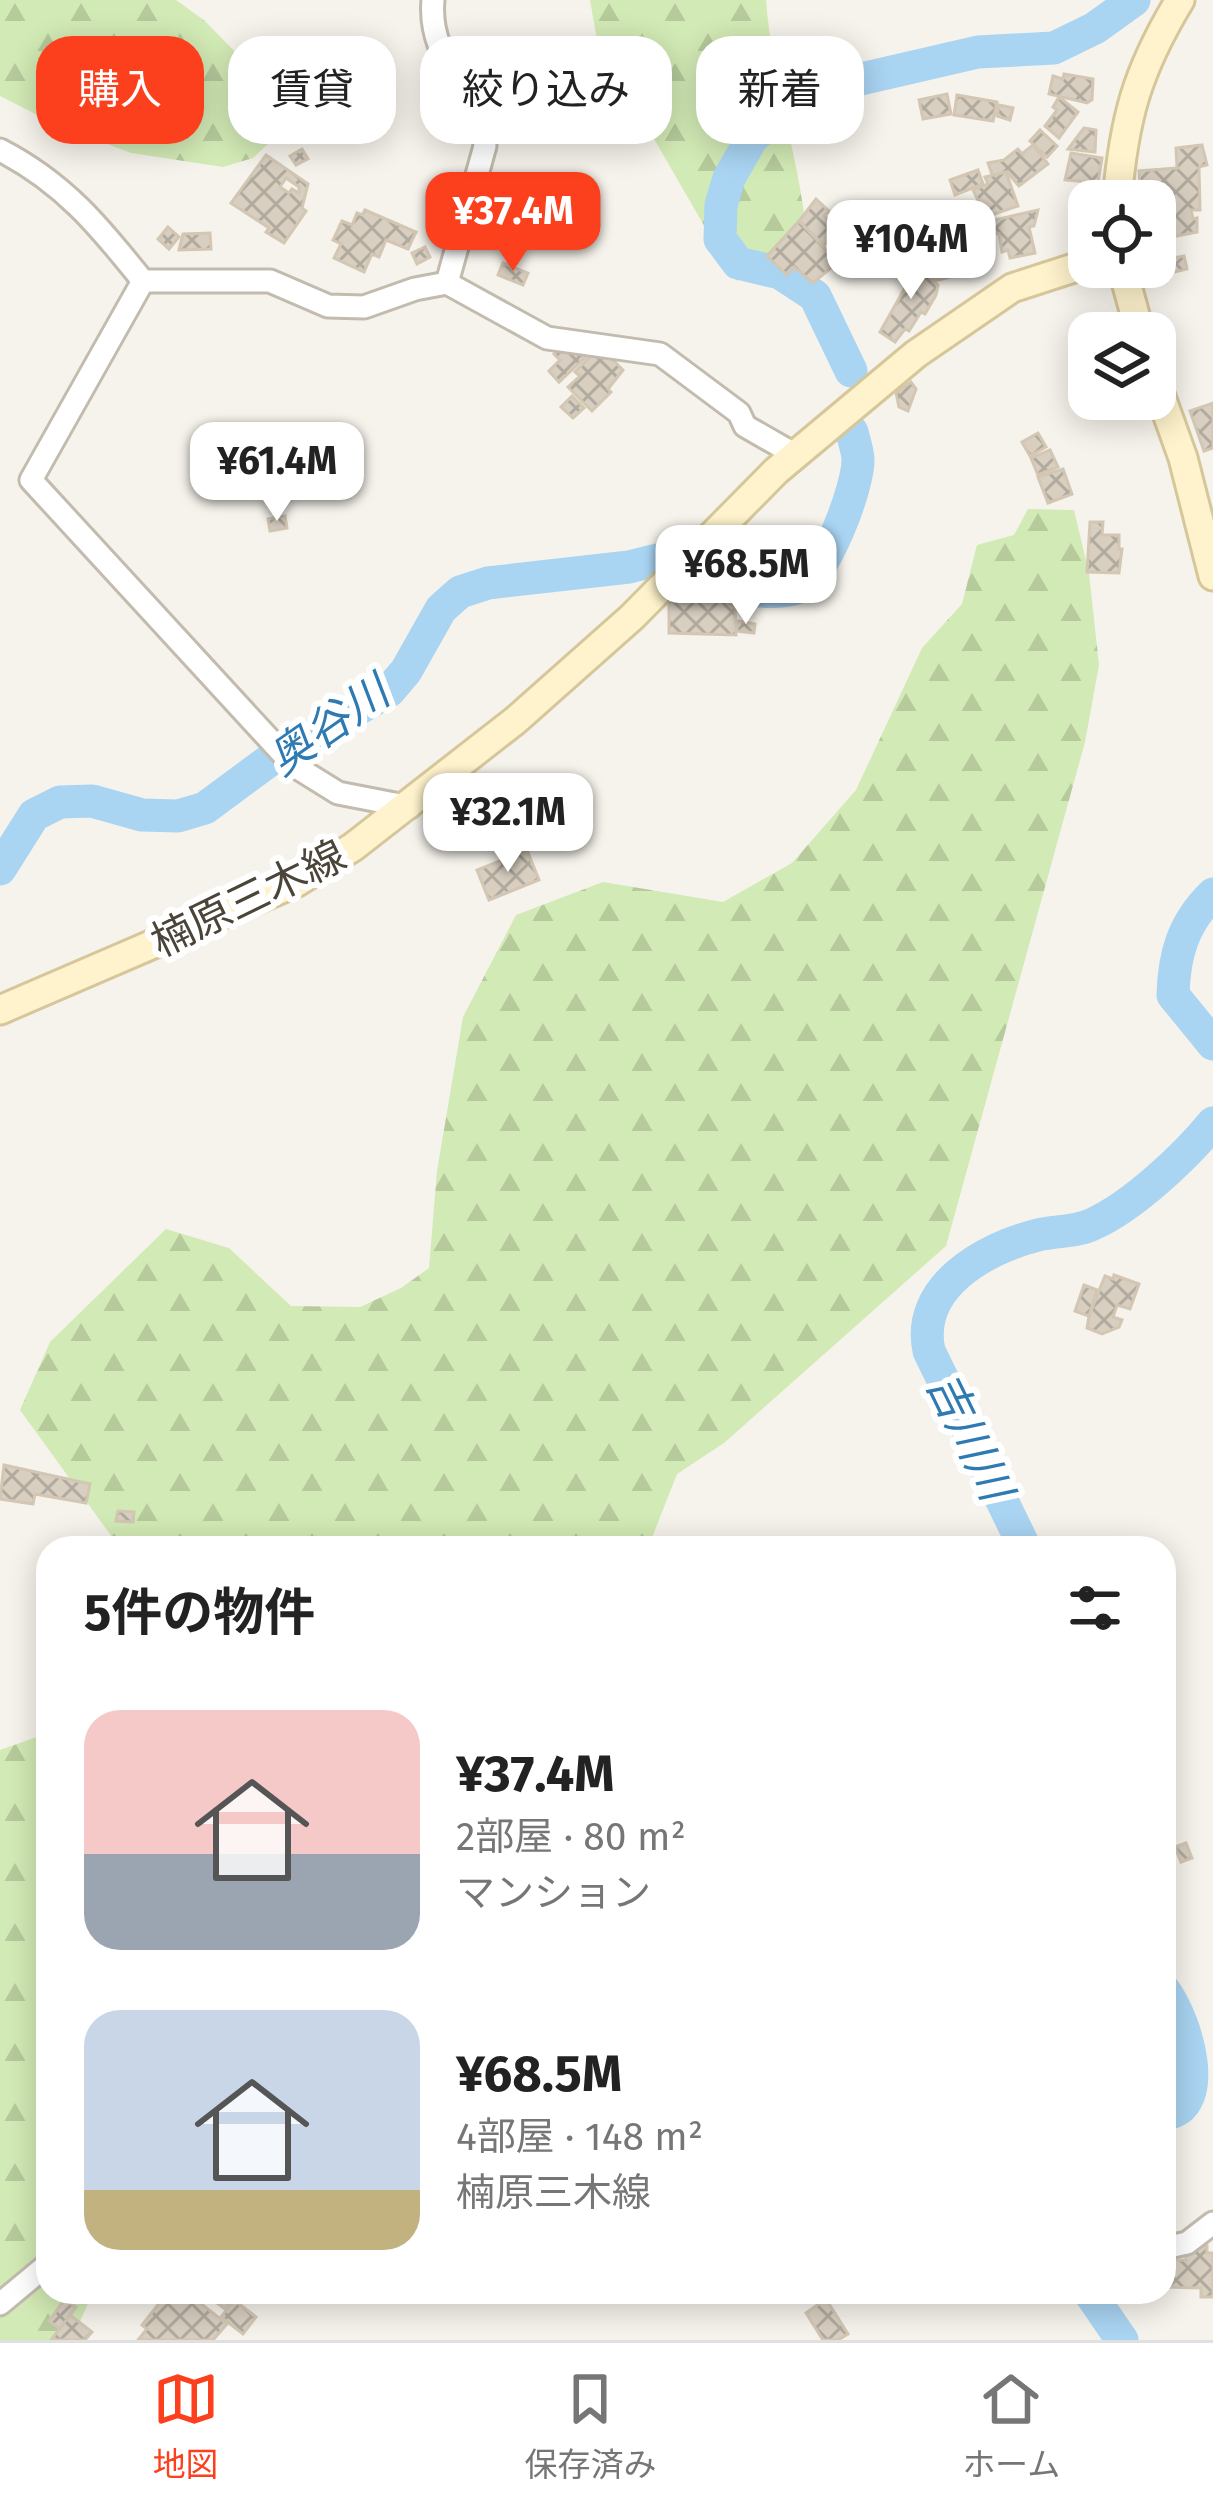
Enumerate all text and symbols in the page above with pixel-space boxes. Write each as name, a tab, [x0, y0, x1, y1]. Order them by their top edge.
chip: 購入	[36, 36, 204, 144]
chip: 賃貸	[228, 36, 396, 144]
chip: 絞り込み	[420, 36, 672, 144]
chip: 新着	[696, 36, 864, 144]
pin: ¥37.4M	[415, 172, 611, 274]
map controls	[1068, 180, 1176, 420]
button: locate	[1068, 180, 1176, 288]
text: ¥37.4M	[452, 188, 574, 234]
pin: ¥104M	[827, 200, 995, 302]
text: ¥104M	[854, 216, 968, 262]
button: layers	[1068, 312, 1176, 420]
pin: ¥61.4M	[179, 422, 375, 524]
text: ¥61.4M	[217, 438, 337, 484]
pin: ¥68.5M	[648, 525, 844, 627]
text: ¥68.5M	[683, 541, 809, 587]
water label: 奥谷川	[258, 663, 403, 787]
pin: ¥32.1M	[410, 773, 606, 875]
text: ¥32.1M	[450, 789, 566, 835]
street label: 楠原三木線	[143, 830, 354, 967]
water label: 吉川川	[915, 1364, 1025, 1513]
icon: filters	[1062, 1575, 1128, 1641]
text: 5件の物件	[84, 1582, 315, 1644]
text: ¥37.4M	[456, 1743, 614, 1805]
icon: home	[180, 1758, 324, 1902]
text: 2部屋 · 80 m²	[456, 1814, 686, 1860]
text: マンション	[456, 1870, 651, 1916]
text: ¥68.5M	[456, 2043, 622, 2105]
icon: home	[180, 2058, 324, 2202]
text: 4部屋 · 148 m²	[456, 2114, 703, 2160]
text: 楠原三木線	[456, 2170, 651, 2216]
tab: 地図	[153, 2366, 219, 2486]
tab: 保存済み	[524, 2366, 656, 2486]
tab: ホーム	[962, 2366, 1060, 2486]

